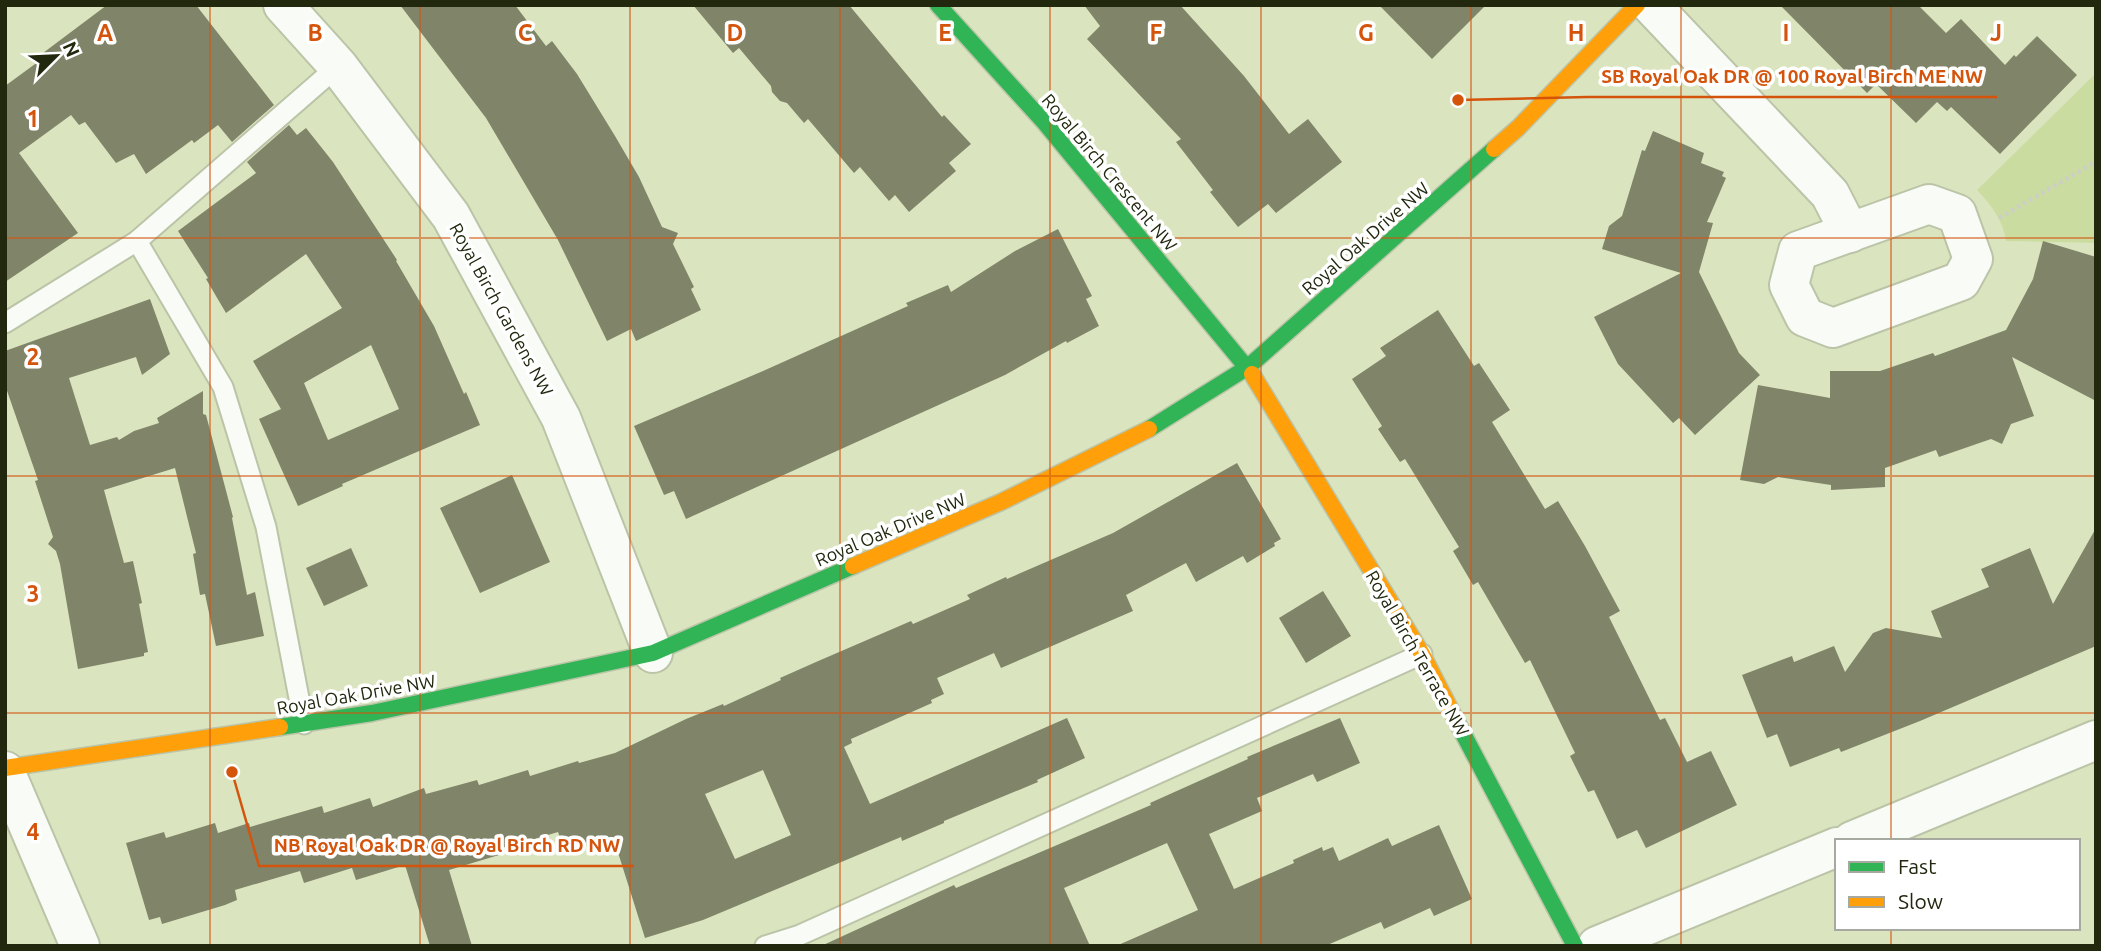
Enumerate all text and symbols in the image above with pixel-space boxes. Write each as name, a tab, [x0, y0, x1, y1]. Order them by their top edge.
text: A	[97, 20, 113, 45]
text: B	[307, 20, 323, 45]
text: C	[518, 20, 533, 45]
text: D	[727, 20, 743, 45]
text: E	[938, 20, 952, 45]
text: F	[1150, 20, 1163, 45]
text: G	[1358, 20, 1374, 45]
text: H	[1568, 20, 1584, 45]
text: I	[1783, 20, 1789, 45]
text: J	[1990, 20, 2002, 45]
north arrow	[21, 21, 91, 91]
text: N	[59, 38, 84, 60]
callout: SB Royal Oak DR @ 100 Royal Birch ME NW	[1587, 57, 1997, 97]
text: SB Royal Oak DR @ 100 Royal Birch ME NW	[1601, 65, 1983, 87]
street label: Royal Birch Crescent NW	[1039, 90, 1182, 255]
text: 1	[27, 106, 39, 131]
street label: Royal Oak Drive NW	[1298, 177, 1433, 298]
street label: Royal Birch Gardens NW	[446, 219, 558, 399]
text: 2	[27, 344, 39, 369]
street label: Royal Oak Drive NW	[812, 488, 968, 570]
street label: Royal Birch Terrace NW	[1362, 567, 1474, 740]
text: 3	[27, 581, 39, 606]
street label: Royal Oak Drive NW	[275, 670, 437, 718]
text: 4	[27, 819, 40, 844]
callout: NB Royal Oak DR @ Royal Birch RD NW	[259, 826, 634, 866]
text: NB Royal Oak DR @ Royal Birch RD NW	[274, 834, 620, 856]
legend	[1835, 839, 2080, 930]
text: Fast	[1898, 854, 1936, 878]
text: Slow	[1898, 889, 1943, 913]

